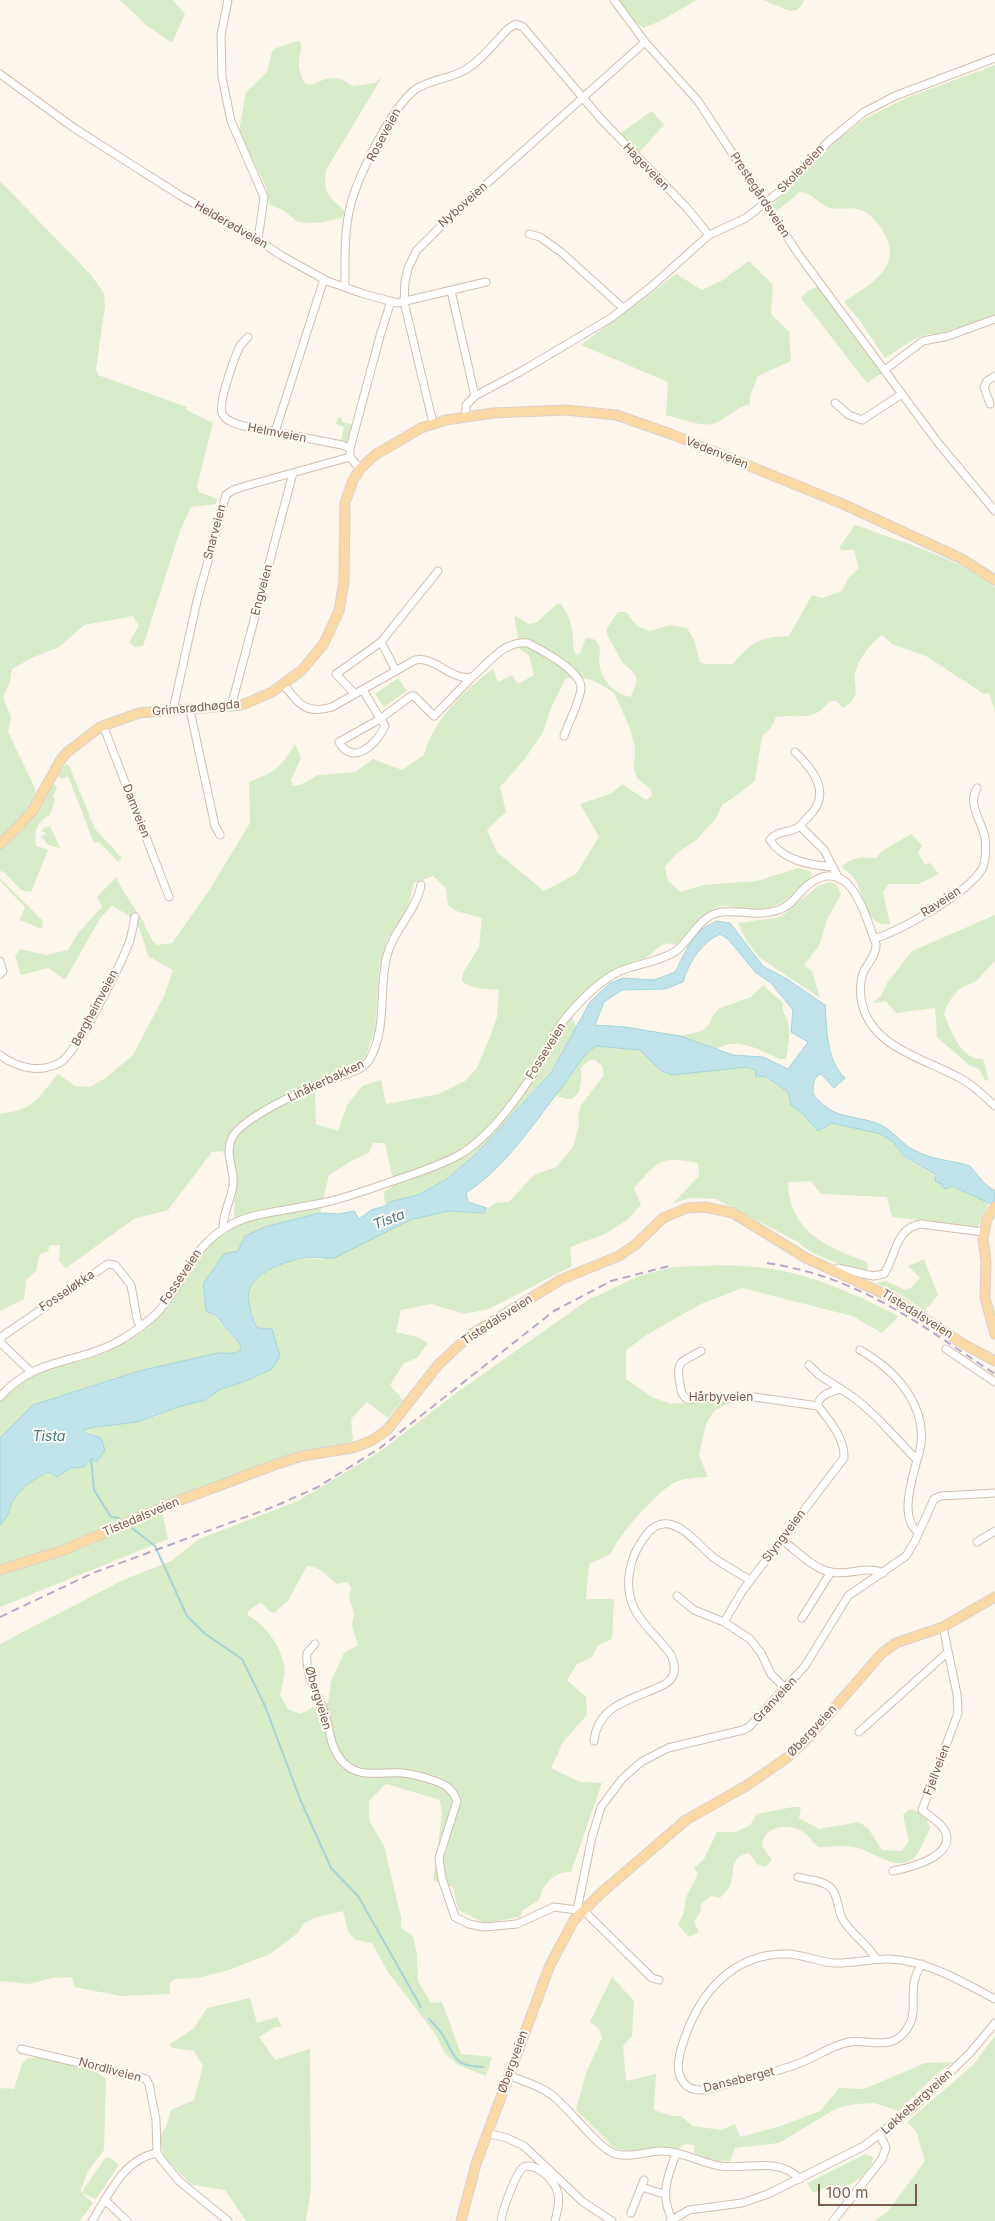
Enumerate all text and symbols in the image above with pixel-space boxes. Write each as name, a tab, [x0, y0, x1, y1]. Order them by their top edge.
street label: Roseveien	[364, 106, 404, 164]
street label: Hageveien	[620, 140, 672, 194]
street label: Skoleveien	[775, 142, 827, 196]
street label: Prestegårdsveien	[727, 150, 793, 240]
street label: Nyboveien	[436, 179, 490, 231]
street label: Helderødveien	[192, 198, 270, 252]
street label: Helmveien	[246, 420, 308, 446]
street label: Vedenveien	[684, 434, 750, 472]
street label: Snarveien	[201, 503, 229, 561]
street label: Engveien	[248, 563, 276, 617]
street label: Grimsrødhøgda	[152, 697, 240, 719]
street label: Damveien	[119, 782, 153, 840]
street label: Raveien	[918, 884, 964, 920]
street label: Bergheimveien	[69, 967, 121, 1049]
street label: Fosseveien	[523, 1020, 569, 1082]
street label: Linåkerbakken	[285, 1057, 367, 1105]
water label: Tista	[371, 1206, 407, 1234]
street label: Fosseveien	[157, 1247, 205, 1307]
street label: Fosseløkka	[37, 1267, 97, 1315]
street label: Tistedalsveien	[879, 1286, 955, 1342]
street label: Tistedalsveien	[459, 1292, 535, 1348]
street label: Hårbyveien	[689, 1390, 753, 1404]
water label: Tista	[33, 1429, 65, 1445]
street label: Tistedalsveien	[101, 1494, 181, 1540]
street label: Slyngveien	[759, 1507, 809, 1565]
street label: Øbergveien	[302, 1664, 334, 1732]
street label: Granveien	[750, 1674, 800, 1726]
street label: Øbergveien	[784, 1702, 840, 1760]
street label: Fjellveien	[921, 1743, 953, 1797]
street label: Øbergveien	[495, 2029, 531, 2095]
street label: Nordliveien	[77, 2055, 143, 2085]
street label: Danseberget	[702, 2064, 776, 2096]
street label: Løkkebergveien	[879, 2066, 955, 2138]
scale bar	[820, 2174, 919, 2206]
text: 100 m	[826, 2183, 868, 2202]

